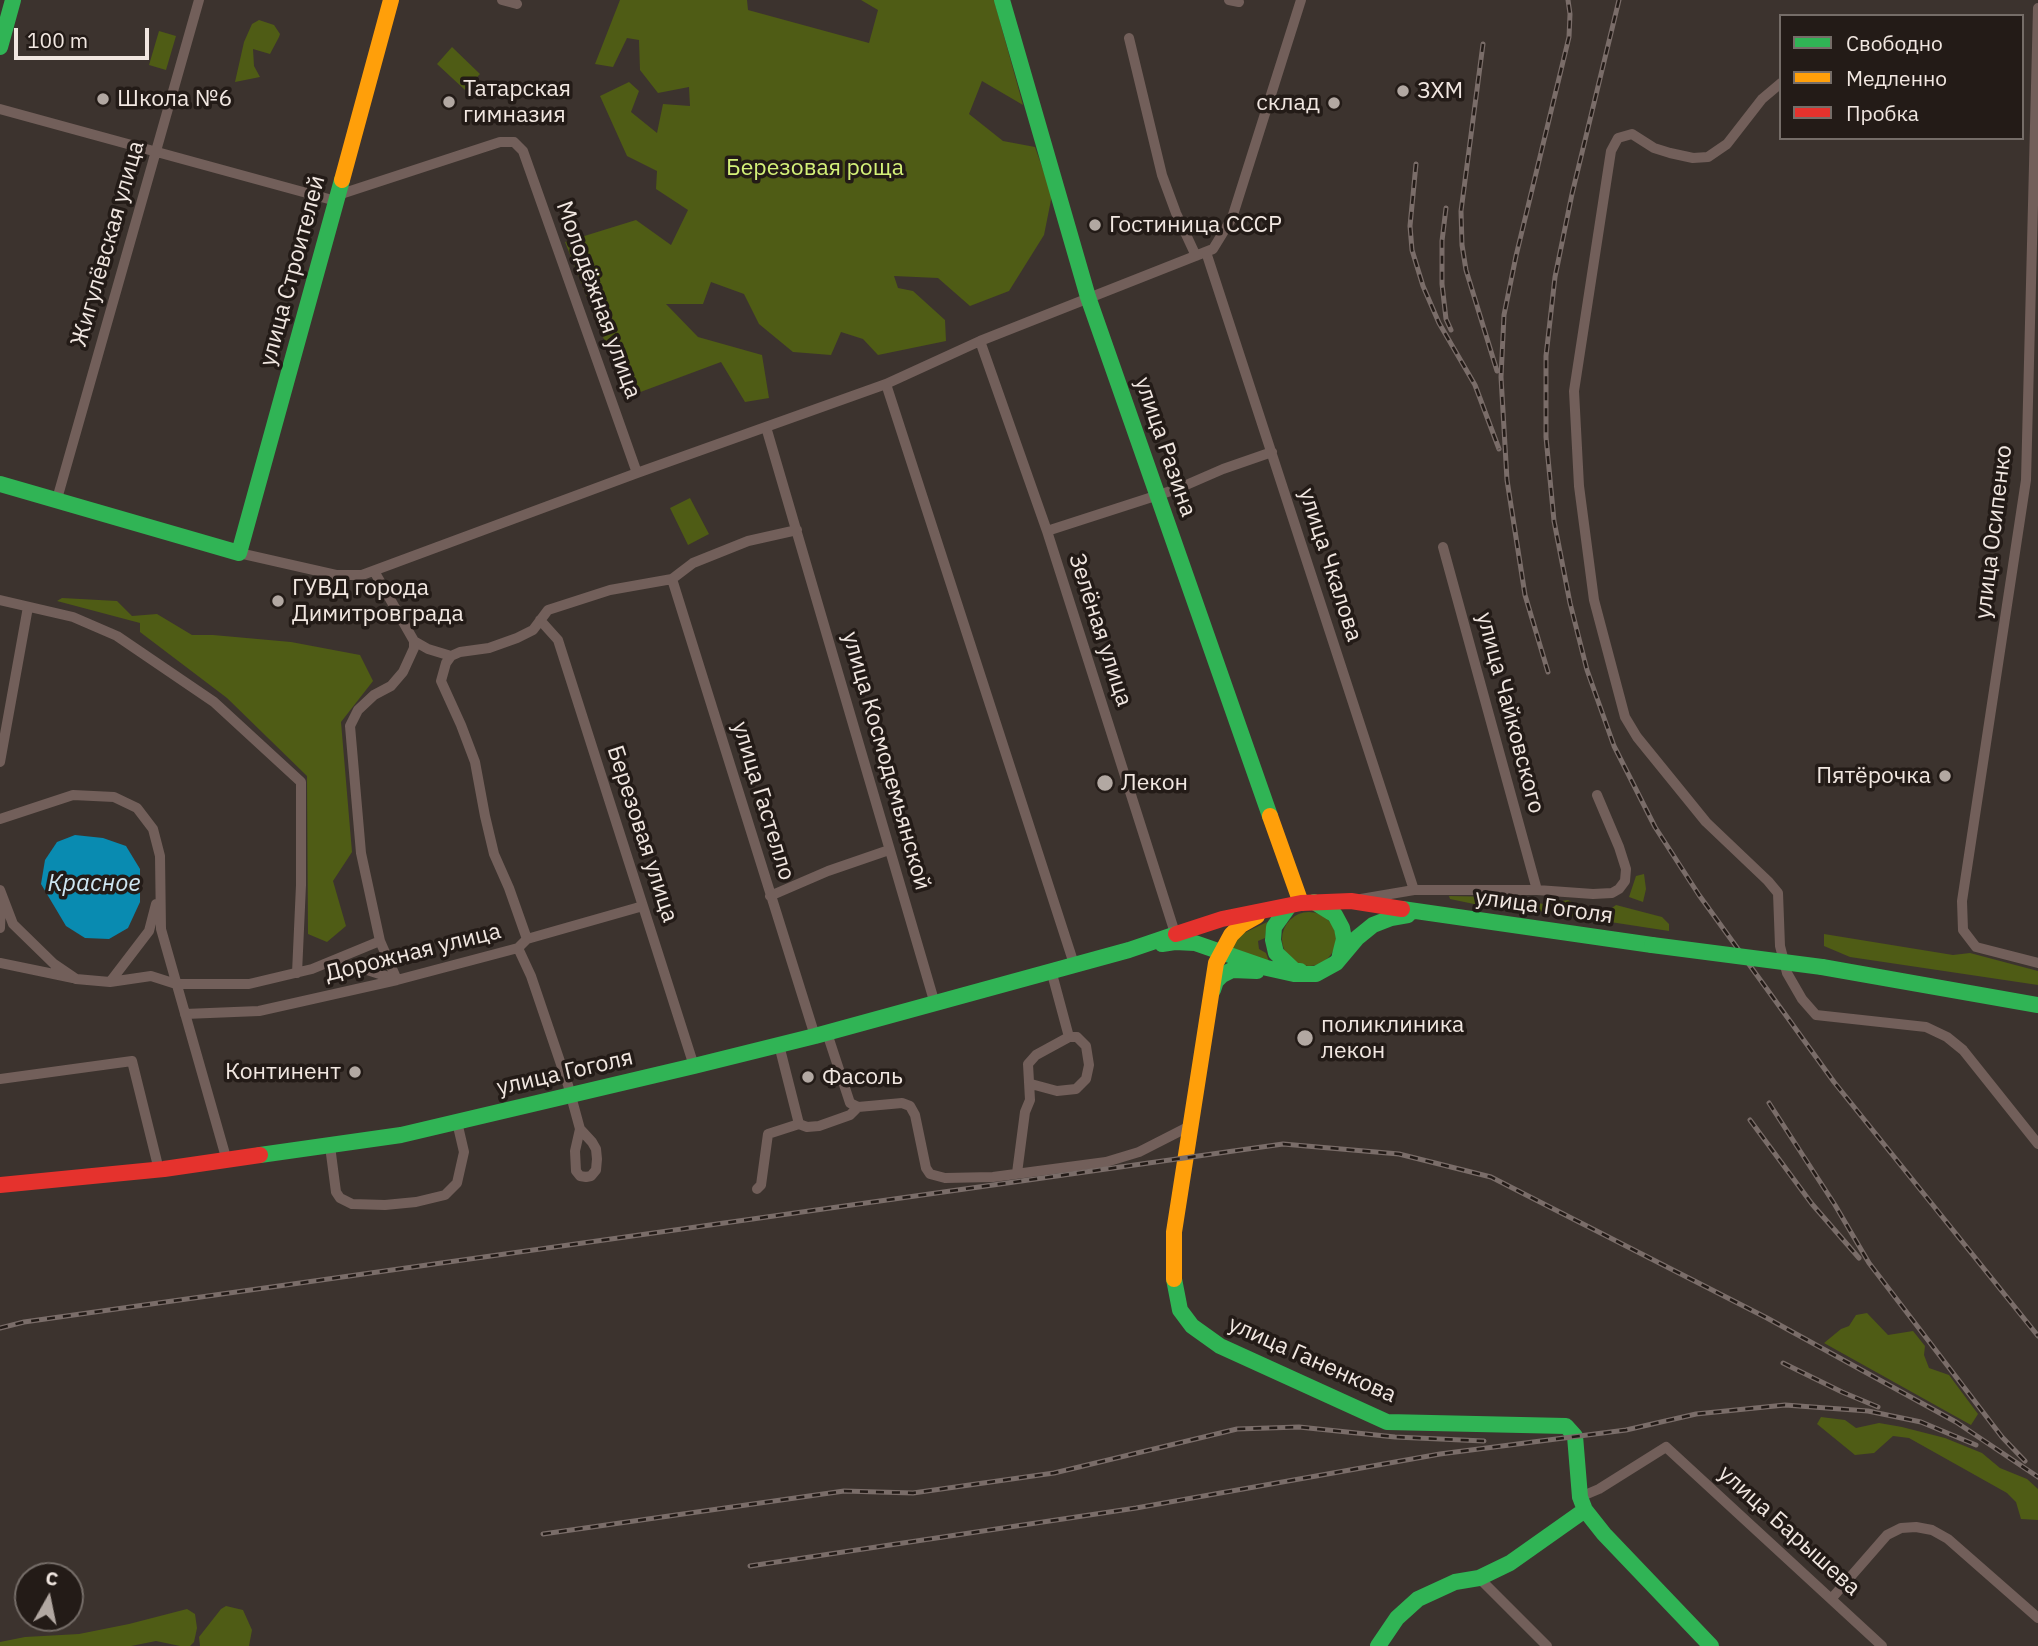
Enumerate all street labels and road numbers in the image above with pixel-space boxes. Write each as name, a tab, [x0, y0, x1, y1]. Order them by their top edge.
street label: Жигулёвская улица	[65, 138, 151, 350]
street label: улица Строителей	[254, 173, 332, 369]
street label: Молодёжная улица	[549, 197, 647, 403]
street label: улица Разина	[1128, 373, 1202, 521]
street label: улица Осипенко	[1970, 443, 2018, 621]
street label: улица Чкалова	[1292, 485, 1368, 645]
street label: Зелёная улица	[1062, 550, 1138, 710]
street label: улица Чайковского	[1470, 609, 1550, 817]
street label: улица Космодемьянской	[836, 629, 936, 893]
street label: улица Гастелло	[726, 718, 800, 884]
street label: Березовая улица	[600, 742, 684, 926]
street label: улица Гоголя	[1473, 884, 1615, 930]
street label: Дорожная улица	[322, 918, 504, 988]
street label: улица Гоголя	[494, 1044, 636, 1102]
street label: улица Ганенкова	[1224, 1311, 1400, 1409]
street label: улица Барышева	[1712, 1460, 1866, 1602]

